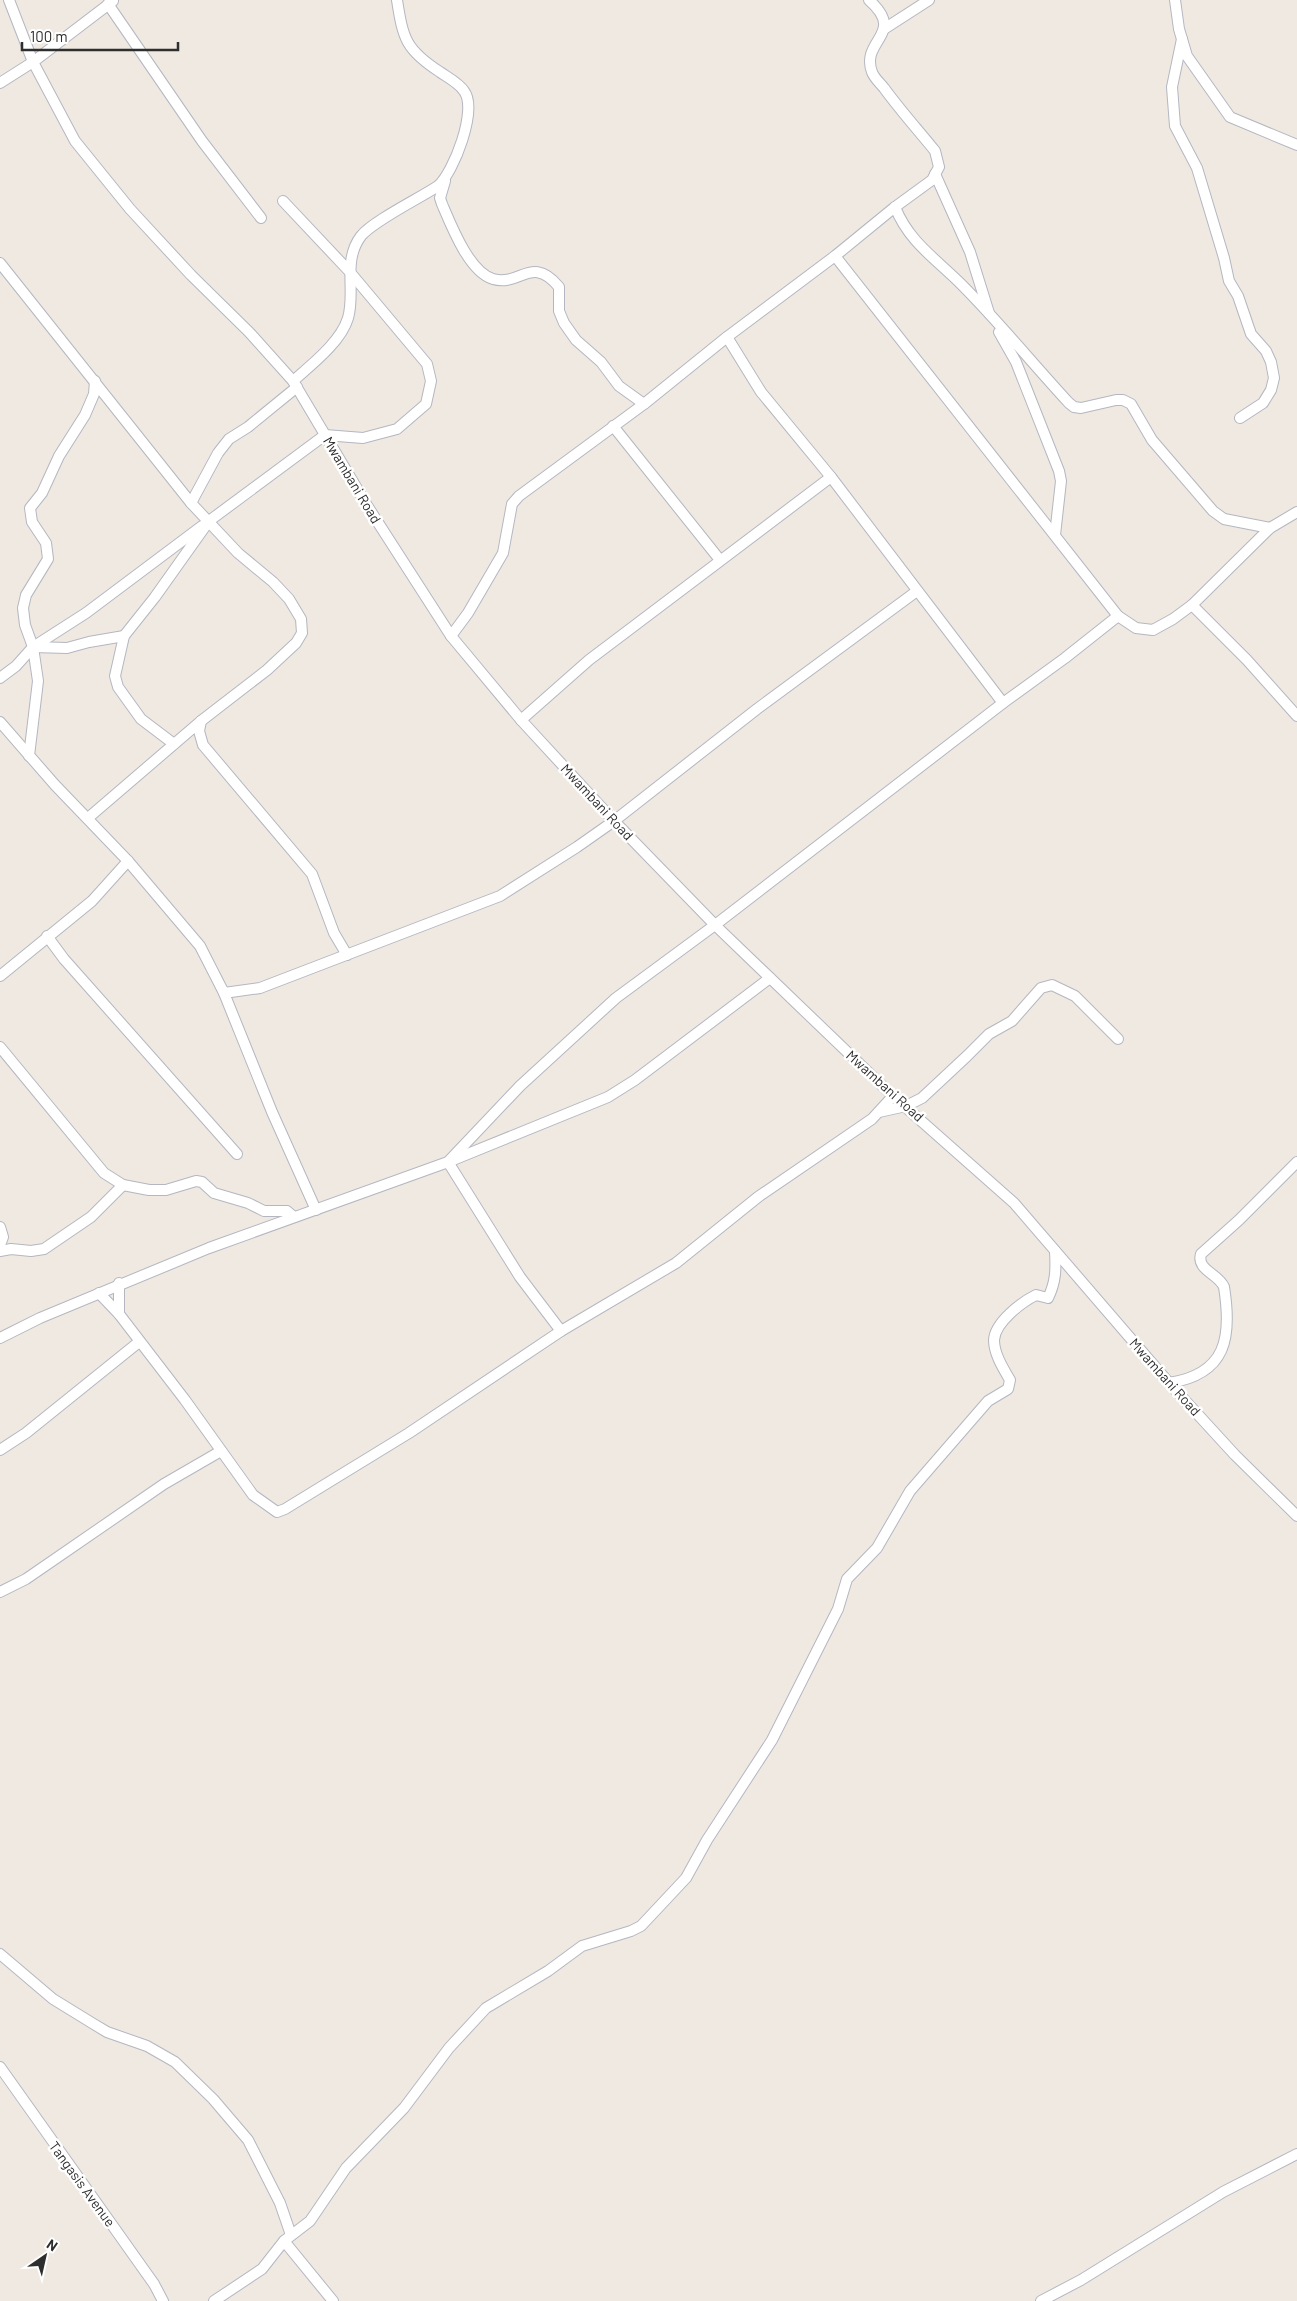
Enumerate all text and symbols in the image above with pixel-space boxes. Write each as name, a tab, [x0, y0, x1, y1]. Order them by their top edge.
scale bar	[22, 20, 179, 52]
text: 100 m	[30, 27, 68, 45]
street label: Mwambani Road	[320, 433, 385, 526]
street label: Mwambani Road	[558, 760, 637, 843]
street label: Mwambani Road	[843, 1046, 928, 1125]
street label: Mwambani Road	[1126, 1334, 1205, 1419]
street label: Tangasis Avenue	[46, 2138, 119, 2230]
north arrow	[20, 2231, 70, 2281]
text: N	[44, 2235, 61, 2254]

